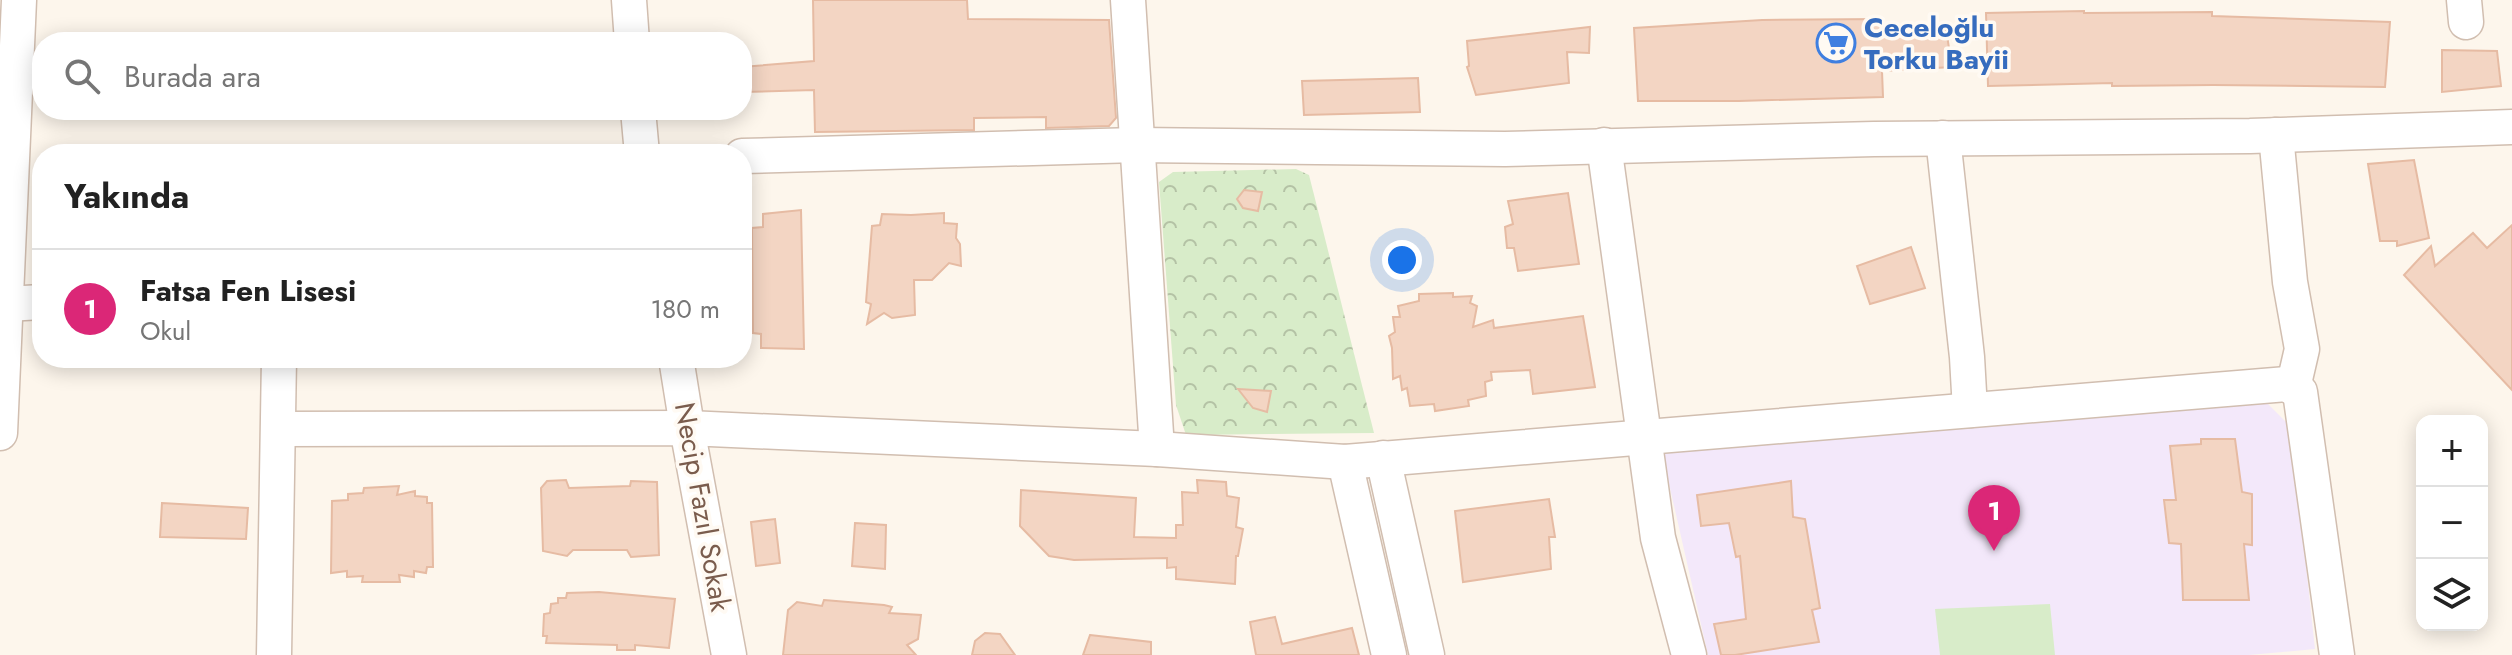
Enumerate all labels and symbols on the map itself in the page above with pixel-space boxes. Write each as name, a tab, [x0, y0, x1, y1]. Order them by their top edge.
place label: Ceceloğlu Torku Bayii	[1864, 7, 2009, 80]
supermarket icon: Ceceloğlu Torku Bayii	[1815, 22, 1857, 64]
your location	[1382, 240, 1422, 280]
street label: Necip Fazıl Sokak	[664, 399, 741, 615]
pin: 1	[1968, 485, 2020, 551]

